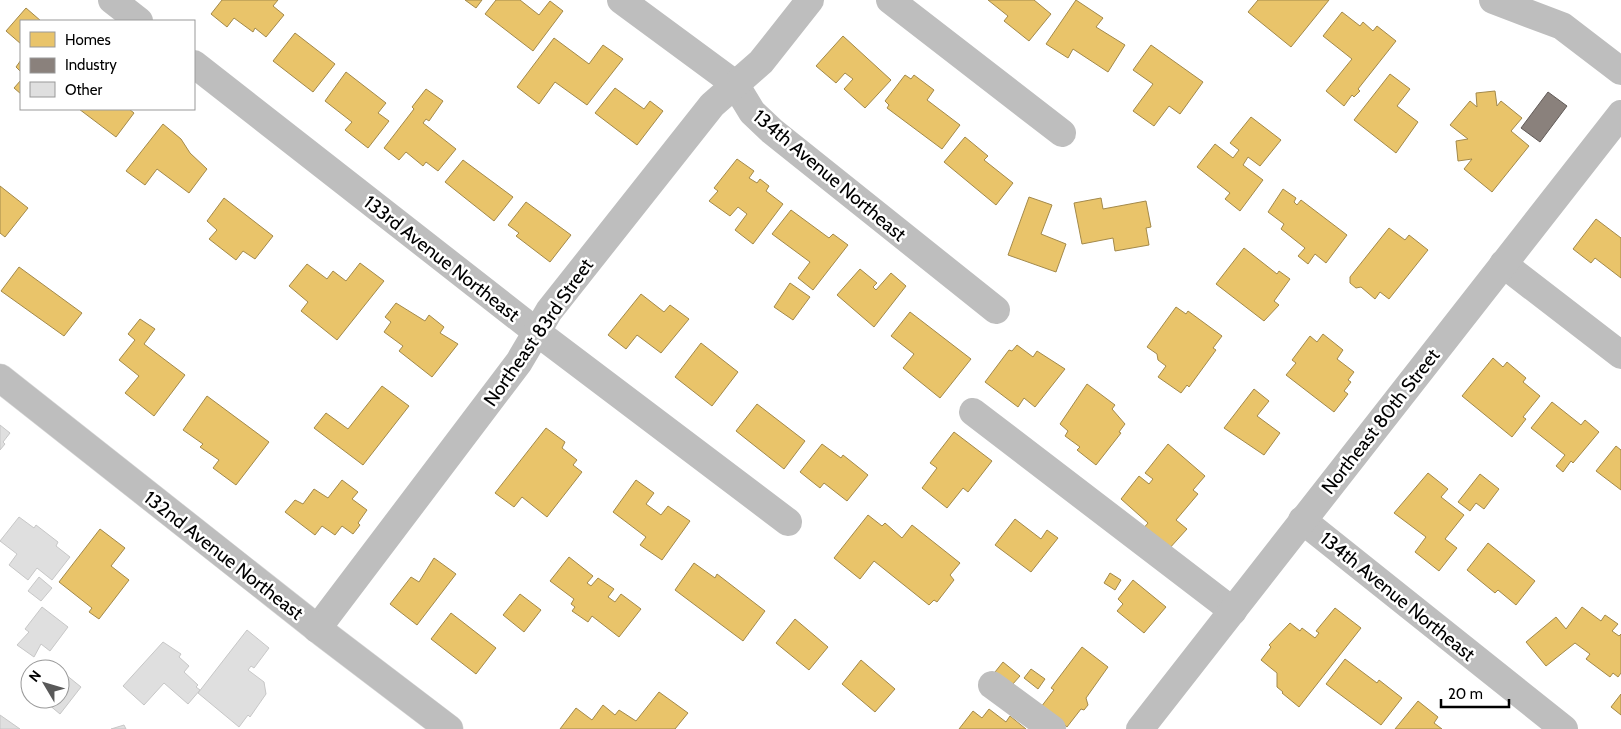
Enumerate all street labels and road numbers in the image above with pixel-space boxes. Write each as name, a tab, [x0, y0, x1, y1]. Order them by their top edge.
street label: 134th Avenue Northeast	[749, 105, 911, 246]
street label: 133rd Avenue Northeast	[359, 190, 525, 327]
street label: Northeast 83rd Street	[479, 254, 598, 411]
street label: Northeast 80th Street	[1316, 344, 1445, 499]
street label: 132nd Avenue Northeast	[139, 486, 308, 625]
street label: 134th Avenue Northeast	[1316, 527, 1480, 666]

